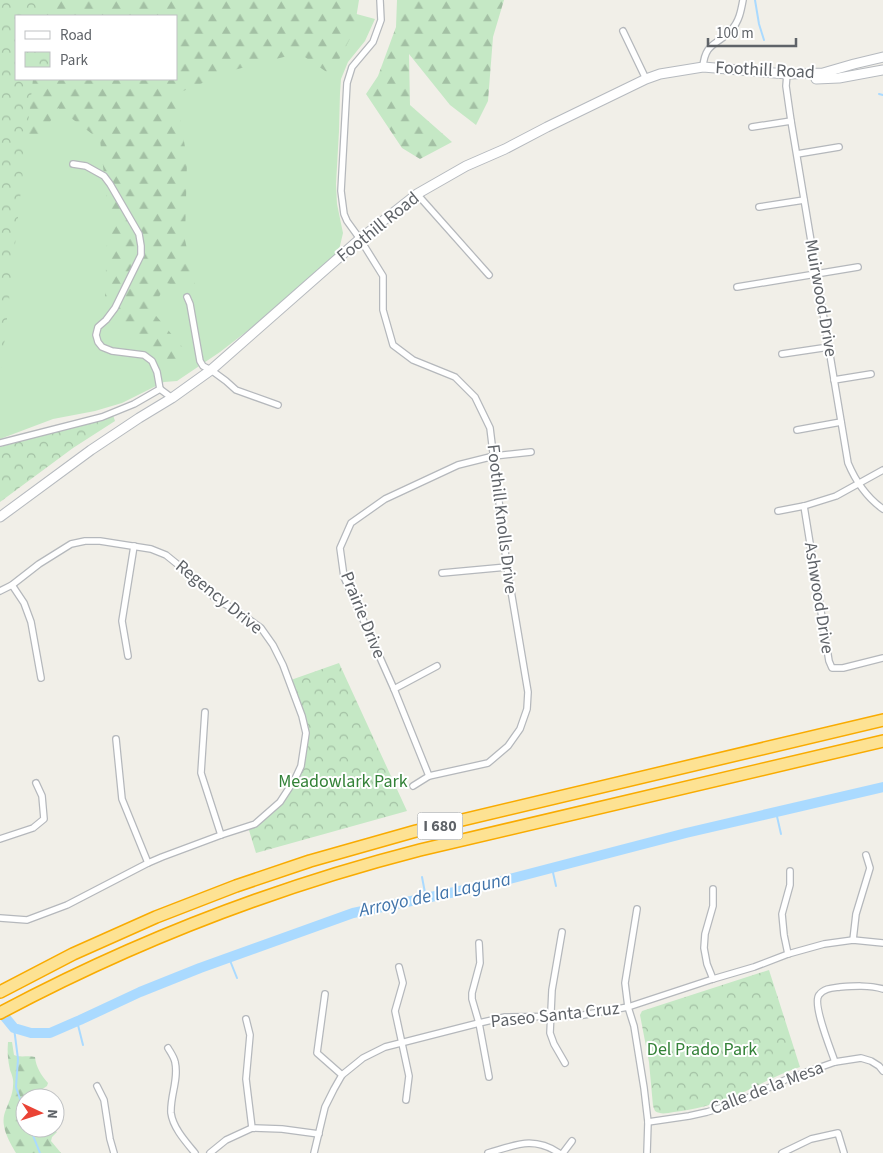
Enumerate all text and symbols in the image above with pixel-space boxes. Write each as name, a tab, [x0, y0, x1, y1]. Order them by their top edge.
legend	[15, 15, 178, 80]
scale bar	[708, 15, 796, 47]
text: 100 m	[716, 23, 754, 44]
text: Road	[60, 25, 92, 46]
text: Park	[60, 50, 89, 71]
street label: Foothill Road	[715, 55, 815, 85]
street label: Foothill Road	[331, 186, 425, 268]
street label: Muirwood Drive	[798, 237, 844, 359]
street label: Foothill Knolls Drive	[480, 443, 524, 595]
street label: Ashwood Drive	[798, 540, 840, 656]
street label: Regency Drive	[170, 554, 268, 640]
street label: Prairie Drive	[334, 568, 392, 662]
park label: Meadowlark Park	[278, 769, 408, 794]
road number: I 680	[418, 812, 462, 839]
water label: Arroyo de la Laguna	[356, 866, 513, 924]
street label: Paseo Santa Cruz	[489, 996, 621, 1034]
park label: Del Prado Park	[647, 1037, 757, 1062]
street label: Calle de la Mesa	[707, 1055, 827, 1121]
north arrow	[15, 1088, 65, 1138]
text: N	[42, 1108, 62, 1119]

